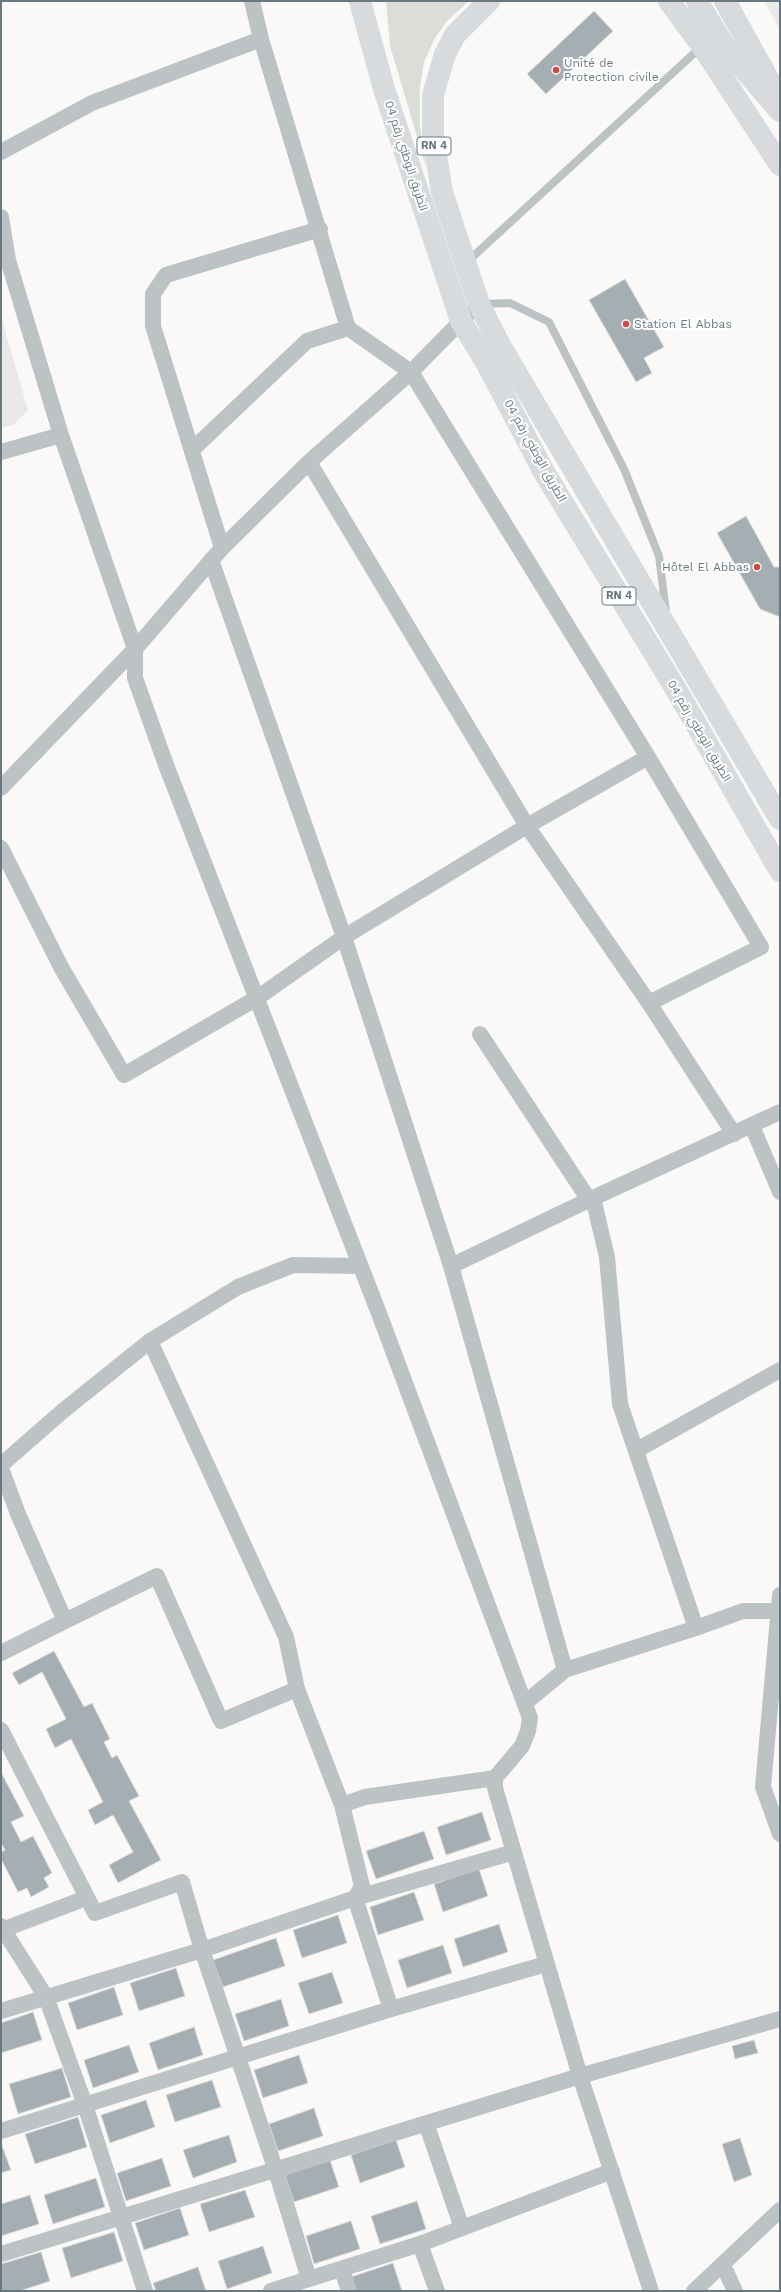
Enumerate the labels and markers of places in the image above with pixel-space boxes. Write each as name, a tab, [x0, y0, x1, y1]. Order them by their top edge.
place label: Unité de Protection civile	[564, 56, 659, 84]
marker: Unité de Protection civile	[551, 65, 561, 75]
place label: Station El Abbas	[634, 317, 732, 331]
marker: Station El Abbas	[621, 319, 631, 329]
place label: Hôtel El Abbas	[662, 560, 749, 574]
marker: Hôtel El Abbas	[752, 562, 762, 572]

